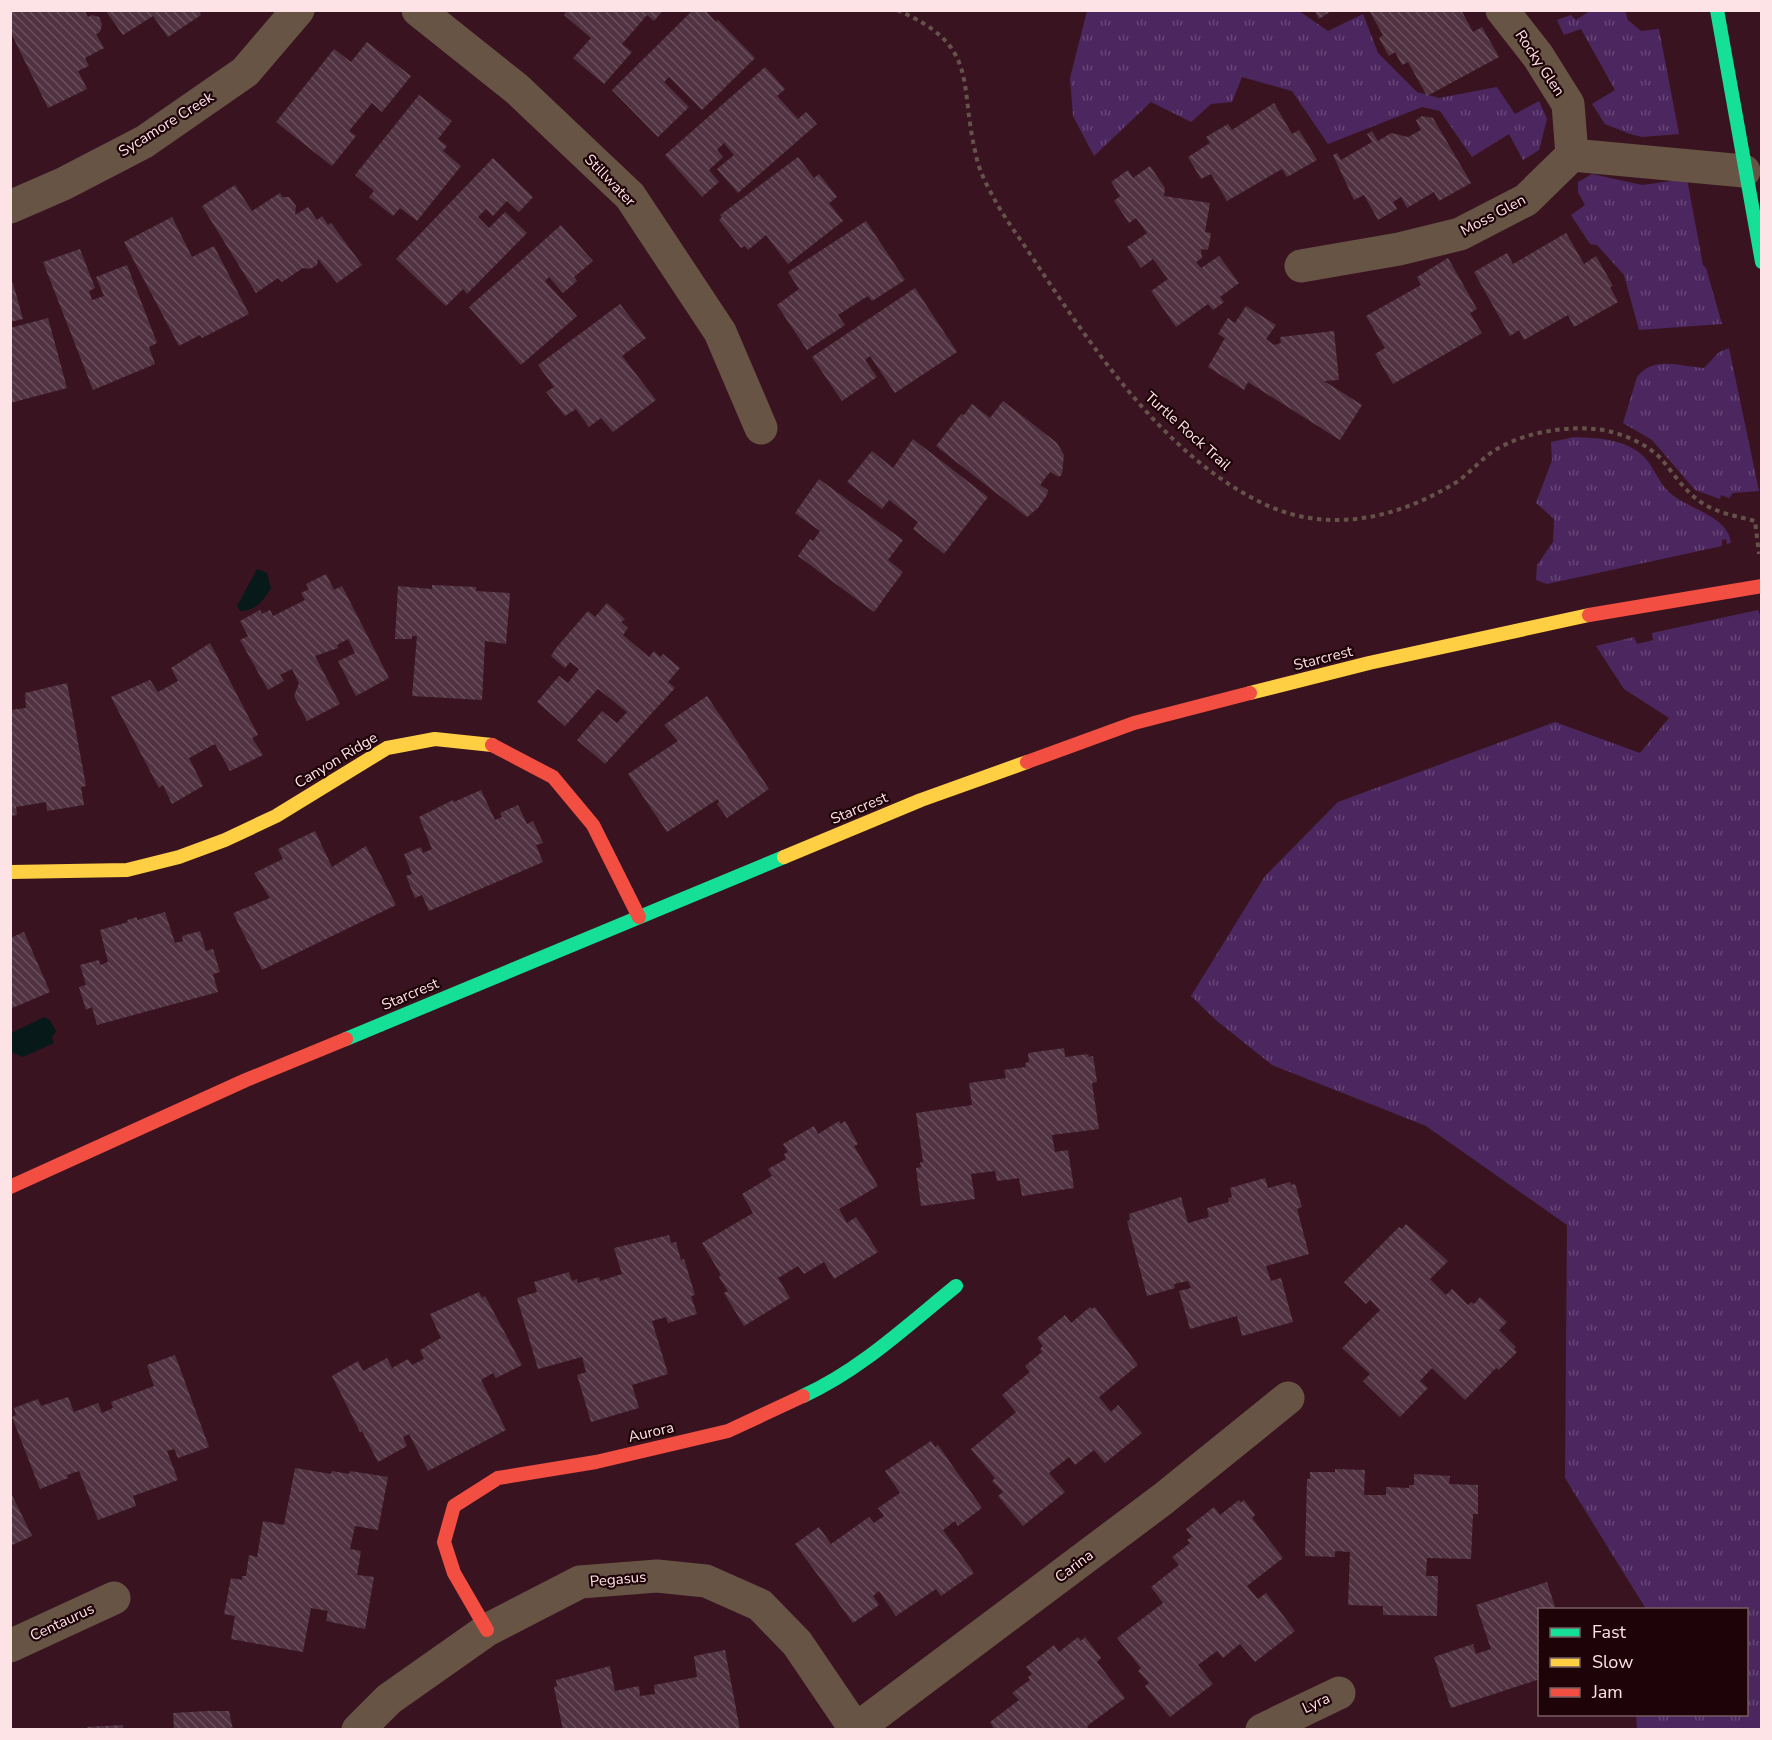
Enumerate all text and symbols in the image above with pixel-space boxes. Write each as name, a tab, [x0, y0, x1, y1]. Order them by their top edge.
street label: Rocky Glen	[1511, 26, 1569, 100]
street label: Sycamore Creek	[115, 86, 218, 161]
street label: Stillwater	[580, 149, 640, 211]
street label: Moss Glen	[1457, 189, 1529, 241]
street label: Turtle Rock Trail	[1141, 387, 1236, 475]
street label: Starcrest	[1291, 641, 1355, 675]
street label: Canyon Ridge	[291, 727, 381, 793]
street label: Starcrest	[827, 787, 891, 829]
street label: Starcrest	[378, 973, 442, 1015]
street label: Aurora	[626, 1417, 676, 1447]
street label: Carina	[1051, 1545, 1097, 1587]
street label: Pegasus	[589, 1567, 647, 1591]
street label: Centaurus	[27, 1598, 97, 1646]
legend	[1538, 1608, 1748, 1716]
text: Fast	[1592, 1620, 1627, 1644]
text: Slow	[1592, 1650, 1633, 1674]
text: Jam	[1591, 1680, 1623, 1704]
street label: Lyra	[1299, 1688, 1333, 1718]

